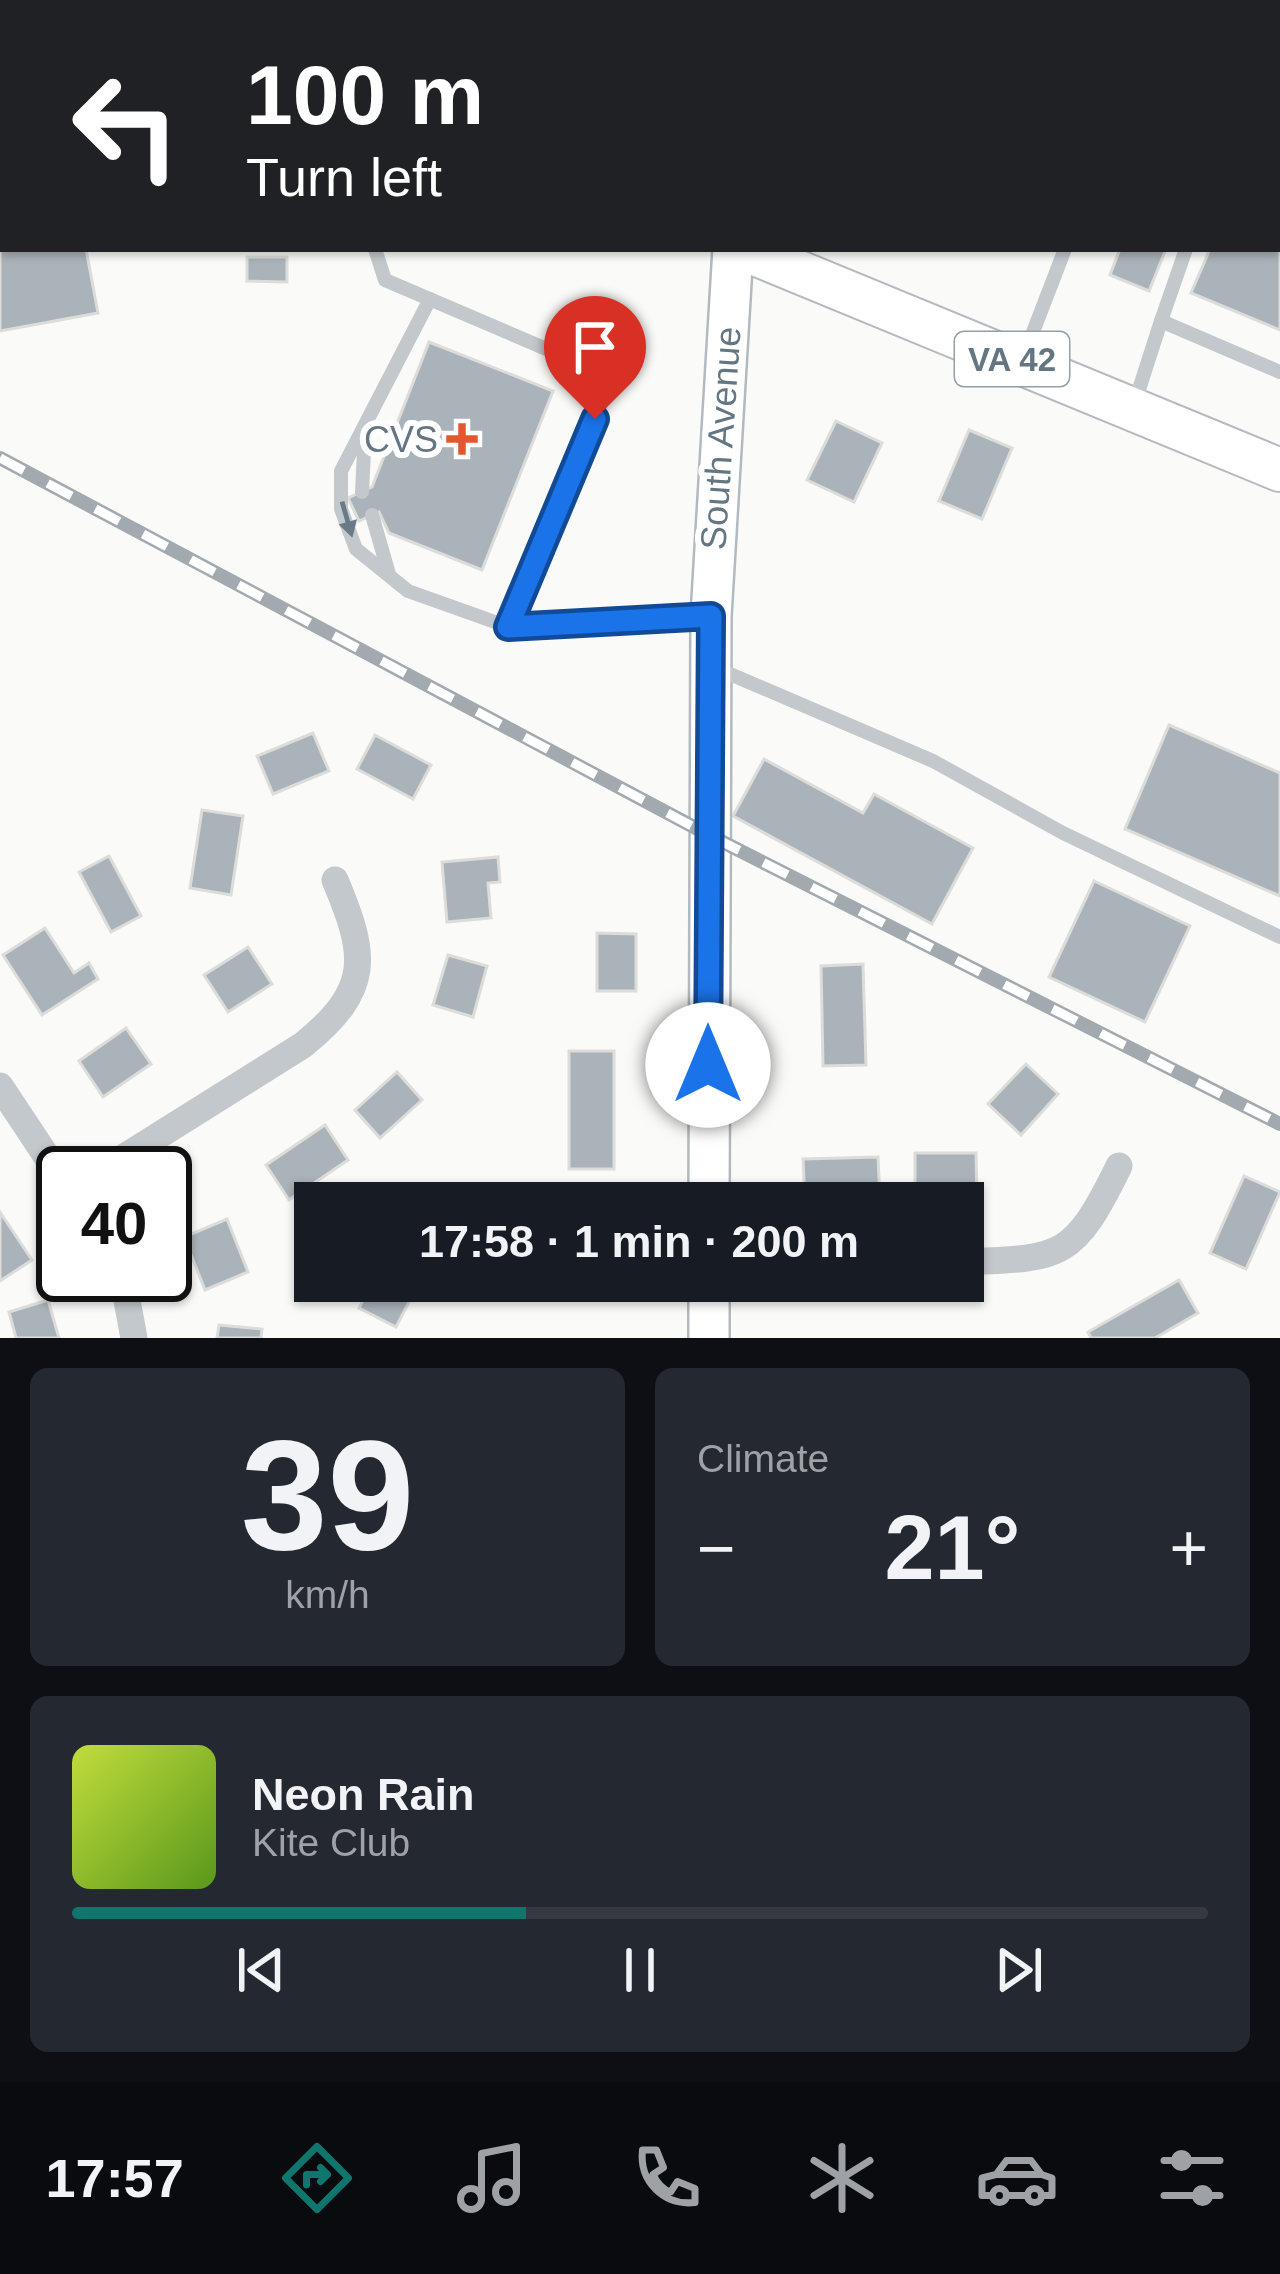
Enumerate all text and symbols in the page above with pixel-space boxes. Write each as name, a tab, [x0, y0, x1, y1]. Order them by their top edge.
icon: left	[48, 48, 204, 204]
text: 100 m	[246, 48, 484, 142]
text: Turn left	[246, 147, 442, 207]
pin	[544, 296, 646, 419]
icon: arrive	[562, 314, 628, 380]
street label: South Avenue	[692, 325, 749, 551]
road number: VA 42	[955, 332, 1069, 386]
place label: CVS	[364, 419, 438, 460]
marker: CVS	[449, 426, 475, 452]
one-way arrow	[339, 502, 357, 538]
position arrow	[645, 1002, 771, 1128]
speed limit sign: 40	[36, 1146, 192, 1302]
text: 17:58 · 1 min · 200 m	[419, 1216, 859, 1267]
text: 39	[241, 1408, 414, 1582]
text: Climate	[697, 1437, 829, 1480]
text: 21°	[884, 1498, 1021, 1598]
text: −	[697, 1511, 736, 1585]
text: +	[1169, 1511, 1208, 1585]
text: km/h	[285, 1573, 370, 1616]
text: Neon Rain	[252, 1769, 475, 1820]
text: Kite Club	[252, 1821, 410, 1864]
icon: previous	[228, 1937, 294, 2003]
icon: pause	[607, 1937, 673, 2003]
icon: next	[986, 1937, 1052, 2003]
icon: directions	[275, 2136, 359, 2220]
icon: music	[450, 2136, 534, 2220]
icon: phone	[625, 2136, 709, 2220]
icon: climate	[800, 2136, 884, 2220]
icon: car	[975, 2136, 1059, 2220]
icon: filters	[1150, 2136, 1234, 2220]
text: 17:57	[46, 2148, 184, 2208]

